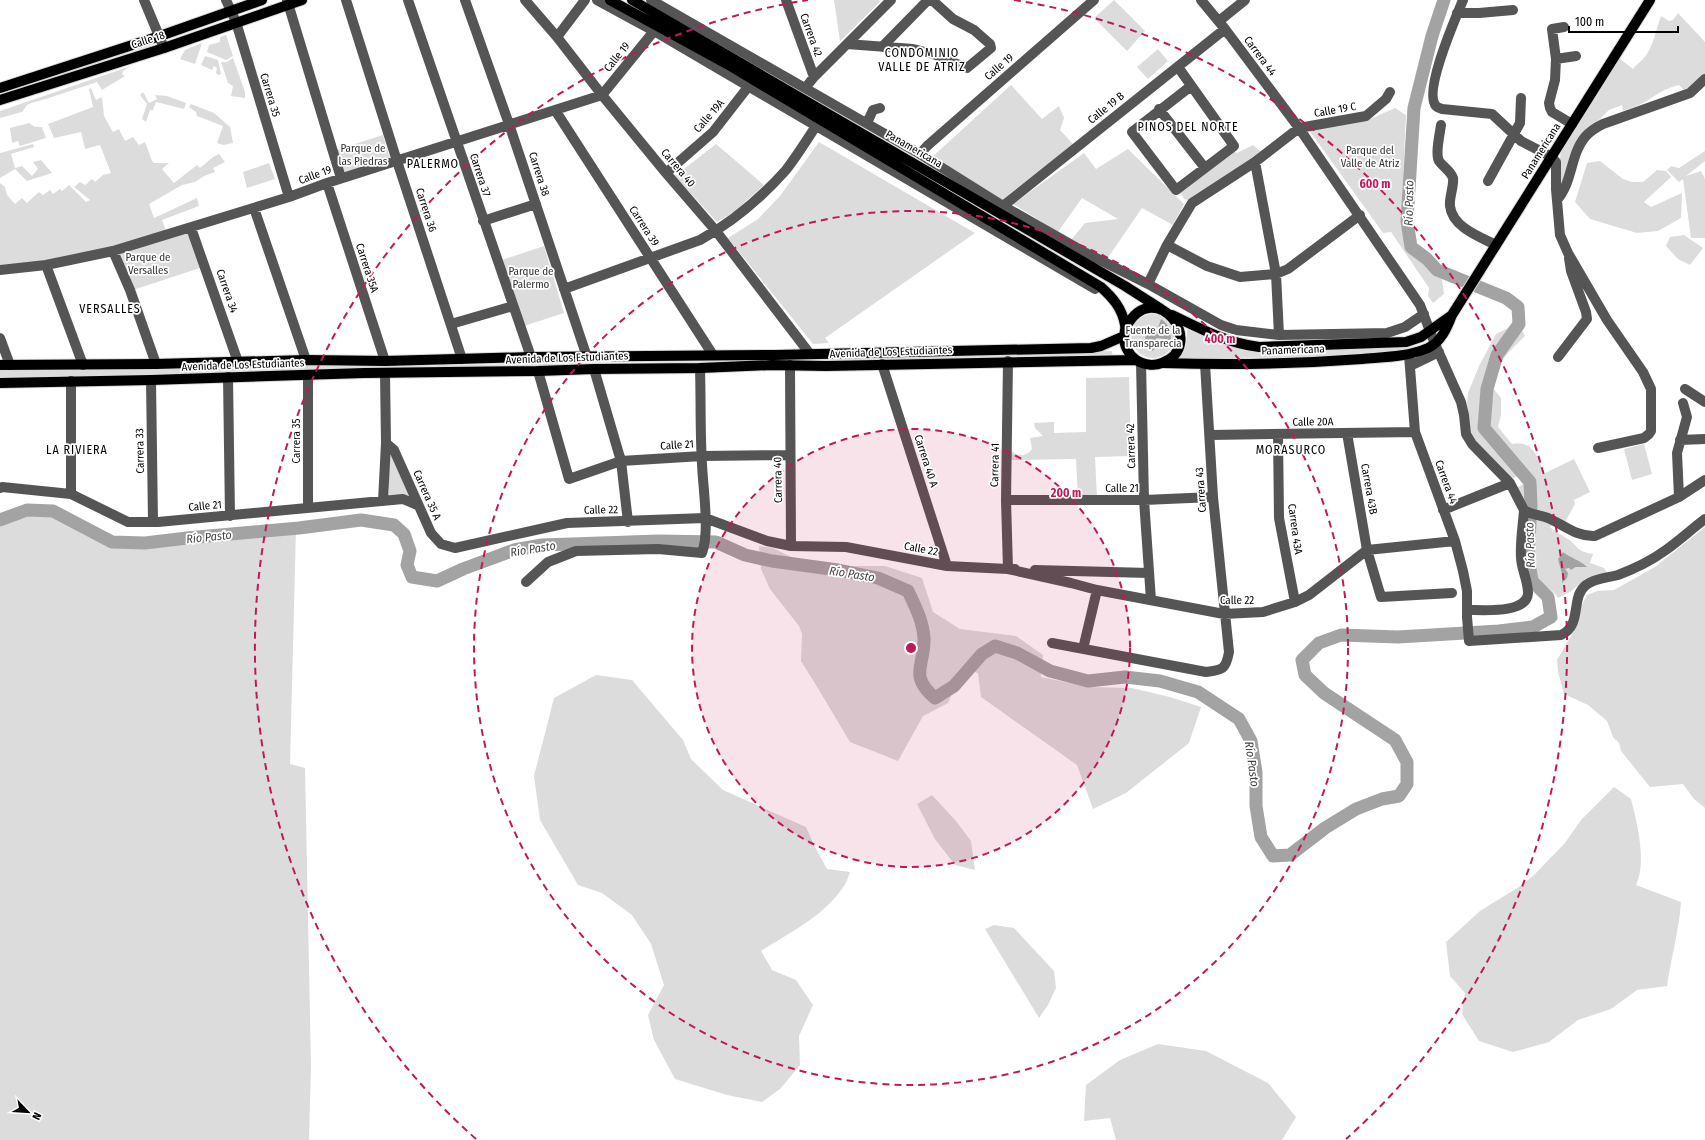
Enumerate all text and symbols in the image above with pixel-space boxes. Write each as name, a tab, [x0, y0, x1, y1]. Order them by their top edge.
scale bar	[1569, 8, 1678, 34]
street label: Carrera 42	[797, 12, 825, 59]
text: 100 m	[1575, 15, 1604, 29]
street label: Calle 18	[130, 28, 167, 51]
street label: Carrera 44	[1241, 34, 1279, 79]
street label: Calle 19	[601, 40, 633, 74]
district label: CONDOMINIO VALLE DE ATRIZ	[878, 46, 966, 74]
street label: Calle 19	[982, 51, 1016, 83]
street label: Carrera 35	[257, 72, 283, 118]
street label: Calle 19 B	[1085, 89, 1127, 127]
street label: Calle 19A	[691, 97, 727, 135]
street label: Calle 19 C	[1313, 100, 1357, 120]
district label: PINOS DEL NORTE	[1137, 120, 1239, 134]
street label: Panamericana	[1519, 121, 1563, 181]
street label: Panamericana	[883, 128, 945, 170]
park label: Parque de las Piedras	[339, 142, 388, 168]
park label: Parque del Valle de Atriz	[1341, 144, 1400, 170]
street label: Carrera 40	[658, 146, 698, 190]
street label: Carrera 38	[526, 150, 552, 198]
street label: Carrera 37	[467, 152, 493, 199]
district label: PALERMO	[407, 157, 459, 171]
street label: Calle 19	[297, 163, 333, 187]
text: 600 m	[1359, 177, 1391, 191]
water label: Río Pasto	[1402, 180, 1416, 226]
street label: Carrera 36	[413, 186, 439, 234]
street label: Carrera 39	[626, 203, 662, 249]
street label: Carrera 35A	[353, 242, 381, 294]
park label: Parque de Versalles	[125, 251, 171, 277]
park label: Parque de Palermo	[508, 265, 554, 291]
street label: Carrera 34	[213, 267, 241, 315]
district label: VERSALLES	[79, 302, 141, 316]
park label: Fuente de la Transparecia	[1124, 324, 1182, 350]
text: 400 m	[1205, 332, 1235, 346]
street label: Panamericana	[1261, 342, 1325, 358]
street label: Avenida de Los Estudiantes	[829, 343, 953, 361]
street label: Avenida de Los Estudiantes	[505, 349, 629, 367]
street label: Avenida de Los Estudiantes	[181, 356, 305, 374]
street label: Calle 20A	[1292, 415, 1334, 429]
street label: Carrera 35	[290, 418, 303, 464]
street label: Carrera 42	[1124, 423, 1138, 469]
street label: Carrera 33	[133, 428, 147, 474]
street label: Carrera 40 A	[911, 433, 941, 489]
street label: Calle 21	[660, 437, 694, 453]
district label: LA RIVIERA	[46, 443, 108, 457]
street label: Carrera 41	[988, 443, 1002, 487]
district label: MORASURCO	[1256, 443, 1326, 457]
street label: Carrera 40	[771, 457, 785, 503]
street label: Carrera 44	[1432, 458, 1460, 506]
street label: Carrera 43B	[1358, 463, 1380, 515]
street label: Carrera 43	[1193, 467, 1209, 513]
street label: Carrera 35 A	[410, 468, 444, 522]
street label: Calle 21	[1105, 482, 1139, 495]
text: 200 m	[1050, 486, 1081, 500]
street label: Calle 21	[188, 498, 222, 514]
street label: Calle 22	[584, 503, 618, 517]
street label: Carrera 43A	[1285, 503, 1305, 555]
water label: Río Pasto	[1522, 522, 1538, 568]
water label: Río Pasto	[186, 528, 232, 546]
water label: Río Pasto	[509, 539, 557, 559]
street label: Calle 22	[903, 539, 939, 559]
water label: Río Pasto	[828, 564, 876, 584]
street label: Calle 22	[1220, 594, 1254, 607]
centre of rings	[904, 641, 918, 655]
water label: Río Pasto	[1242, 740, 1262, 788]
north arrow	[8, 1092, 48, 1132]
text: N	[29, 1110, 44, 1122]

